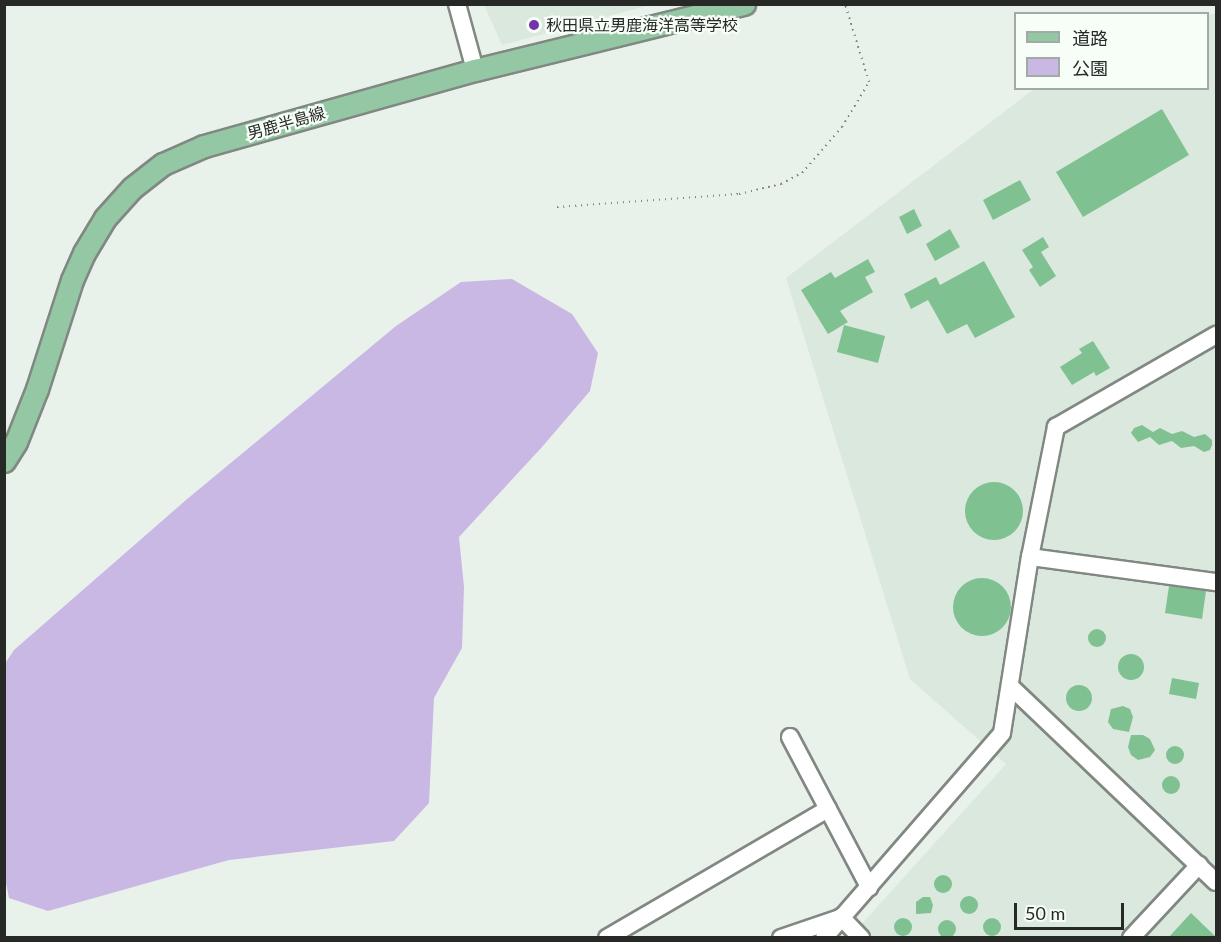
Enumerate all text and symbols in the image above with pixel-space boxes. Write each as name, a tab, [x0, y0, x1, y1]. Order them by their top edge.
legend	[1014, 12, 1209, 90]
place label: 秋田県立男鹿海洋高等学校	[546, 15, 738, 35]
marker: 秋田県立男鹿海洋高等学校	[527, 18, 541, 32]
text: 道路	[1072, 27, 1108, 49]
text: 公園	[1072, 57, 1108, 79]
street label: 男鹿半島線	[245, 103, 327, 143]
scale bar	[1017, 891, 1126, 929]
text: 50 m	[1025, 902, 1065, 924]

